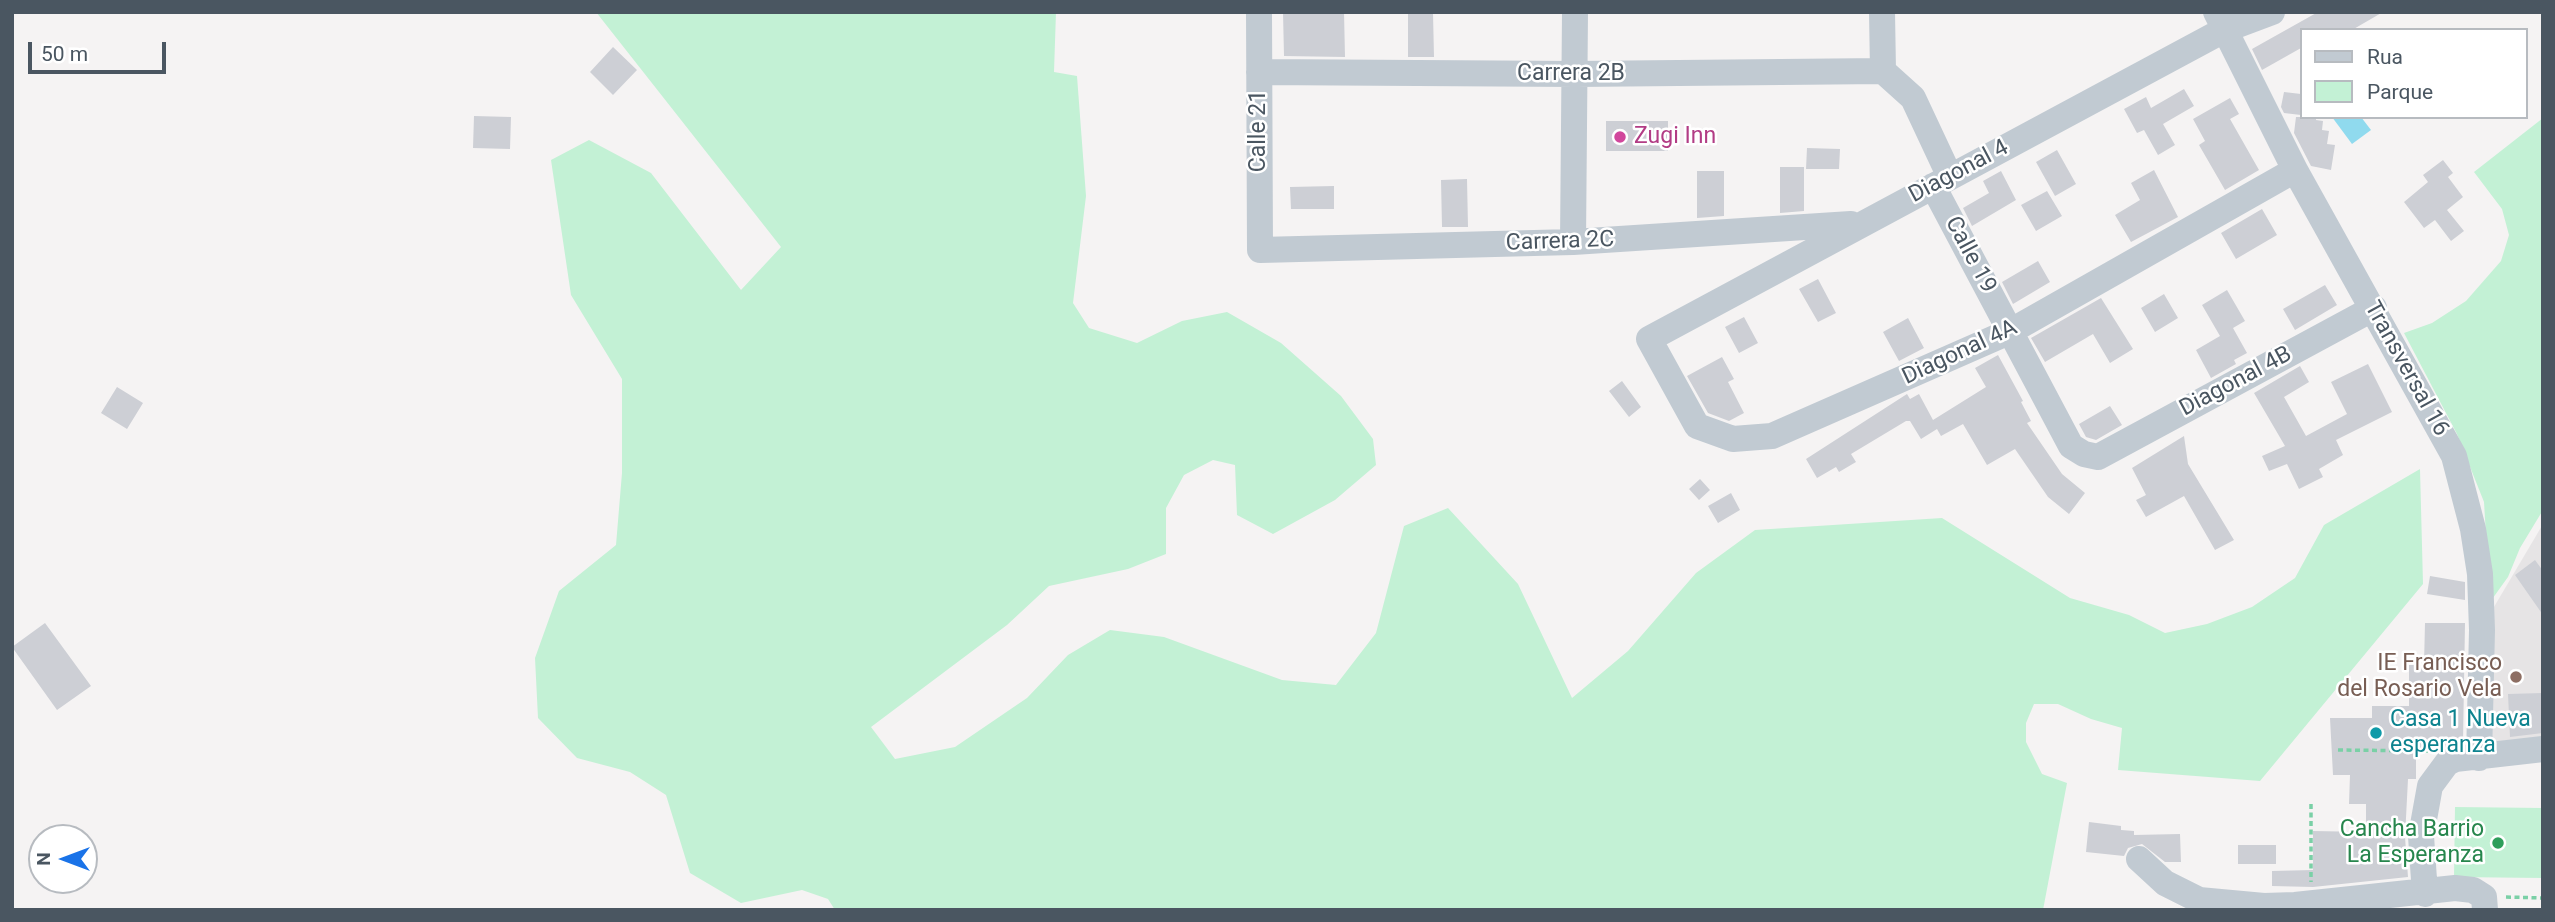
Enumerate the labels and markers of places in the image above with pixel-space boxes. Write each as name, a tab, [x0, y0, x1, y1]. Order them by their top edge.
place label: Zugi Inn	[1634, 123, 1716, 151]
marker: Zugi Inn	[1612, 129, 1628, 145]
place label: IE Francisco del Rosario Vela	[2337, 650, 2502, 704]
marker: IE Francisco del Rosario Vela	[2508, 669, 2524, 685]
place label: Casa 1 Nueva esperanza	[2390, 706, 2531, 760]
marker: Casa 1 Nueva esperanza	[2368, 725, 2384, 741]
place label: Cancha Barrio La Esperanza	[2340, 816, 2484, 870]
marker: Cancha Barrio La Esperanza	[2490, 835, 2506, 851]

